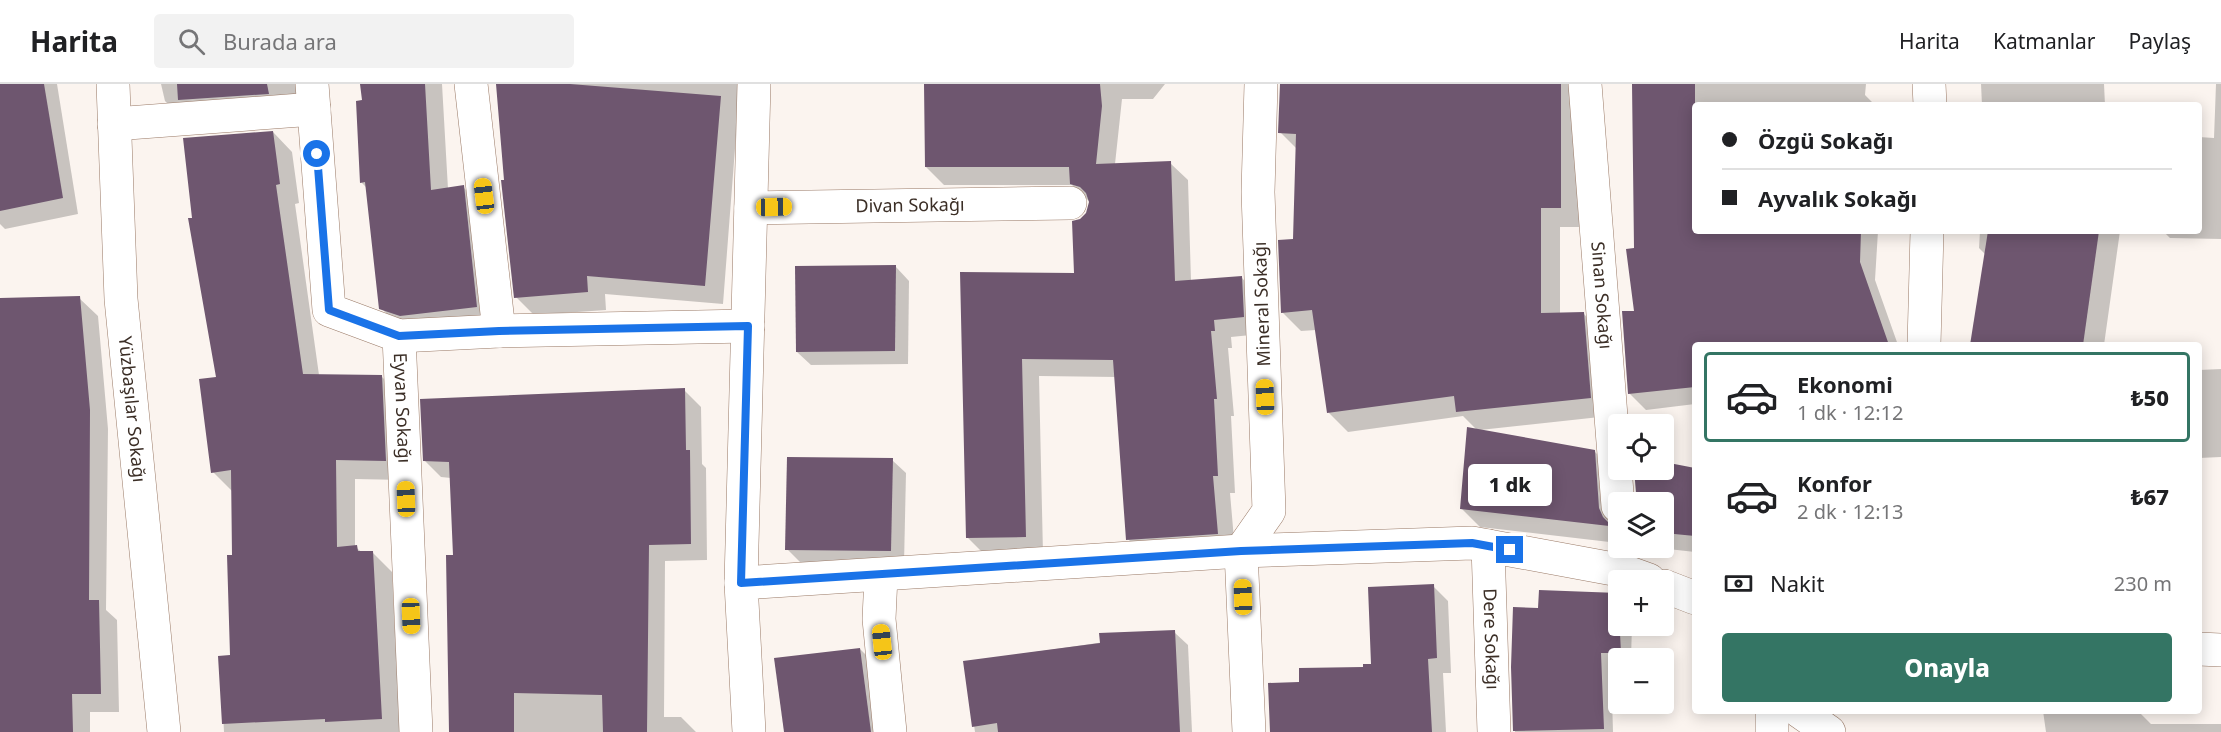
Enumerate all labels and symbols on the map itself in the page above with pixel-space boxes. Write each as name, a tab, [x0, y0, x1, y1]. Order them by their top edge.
route start	[303, 140, 330, 167]
car	[473, 177, 495, 215]
street label: Divan Sokağı	[855, 192, 965, 217]
car	[756, 198, 792, 216]
street label: Mineral Sokağı	[1247, 241, 1275, 367]
street label: Sinan Sokağı	[1586, 241, 1619, 350]
street label: Yüzbaşılar Sokağı	[114, 335, 152, 483]
street label: Eyvan Sokağı	[389, 352, 417, 464]
car	[1255, 379, 1275, 415]
callout: 1 dk	[1468, 463, 1552, 505]
car	[396, 481, 416, 517]
route end	[1496, 536, 1523, 563]
car	[1233, 579, 1253, 615]
street label: Dere Sokağı	[1478, 588, 1506, 690]
car	[401, 598, 421, 634]
car	[871, 623, 893, 661]

